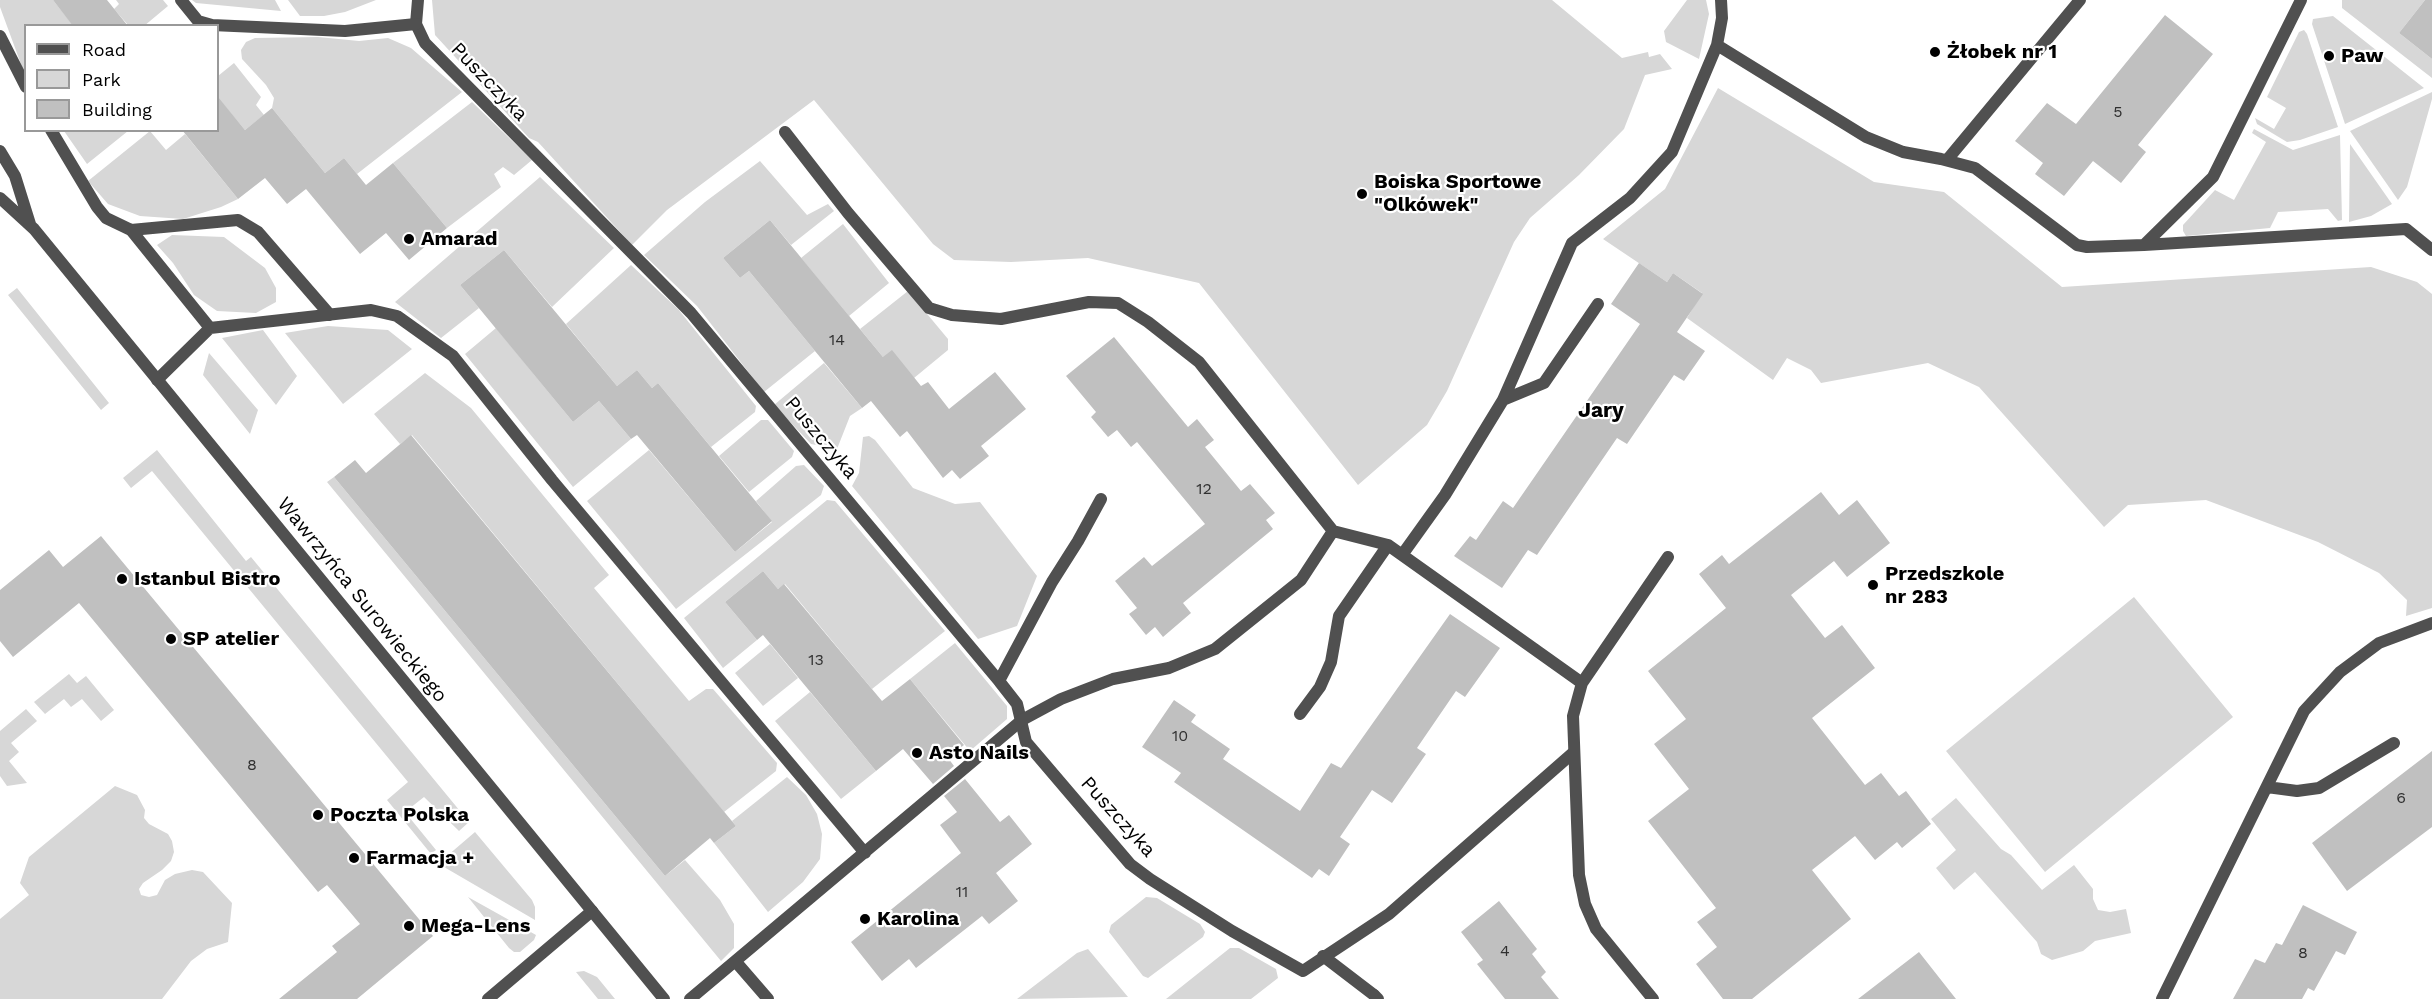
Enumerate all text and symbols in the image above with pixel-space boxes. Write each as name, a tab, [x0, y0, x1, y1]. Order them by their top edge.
legend	[24, 24, 219, 132]
street label: Puszczyka	[446, 38, 532, 126]
text: Road	[82, 39, 126, 60]
place label: Żłobek nr 1	[1947, 40, 2057, 64]
place label: Paw	[2341, 44, 2384, 68]
marker: Żłobek nr 1	[1928, 45, 1942, 59]
marker: Paw	[2322, 49, 2336, 63]
text: Park	[82, 69, 121, 90]
text: Building	[82, 99, 152, 120]
house number: 5	[2113, 102, 2123, 122]
place label: Boiska Sportowe "Olkówek"	[1374, 170, 1541, 217]
marker: Boiska Sportowe "Olkówek"	[1355, 187, 1369, 201]
place label: Amarad	[421, 227, 497, 251]
marker: Amarad	[402, 232, 416, 246]
house number: 14	[829, 330, 845, 350]
street label: Puszczyka	[780, 392, 862, 484]
district label: Jary	[1578, 398, 1624, 424]
house number: 12	[1196, 479, 1212, 499]
street label: Wawrzyńca Surowieckiego	[272, 492, 452, 708]
place label: Przedszkole nr 283	[1885, 562, 2004, 609]
place label: Istanbul Bistro	[134, 567, 280, 591]
marker: Istanbul Bistro	[115, 572, 129, 586]
marker: Przedszkole nr 283	[1866, 578, 1880, 592]
place label: SP atelier	[183, 627, 279, 651]
marker: SP atelier	[164, 632, 178, 646]
house number: 13	[808, 650, 824, 670]
house number: 10	[1172, 726, 1188, 746]
place label: Asto Nails	[929, 741, 1029, 765]
marker: Asto Nails	[910, 746, 924, 760]
house number: 8	[247, 755, 257, 775]
street label: Puszczyka	[1076, 772, 1160, 862]
house number: 6	[2396, 788, 2406, 808]
place label: Poczta Polska	[330, 803, 469, 827]
marker: Poczta Polska	[311, 808, 325, 822]
place label: Farmacja +	[366, 846, 474, 870]
marker: Farmacja +	[347, 851, 361, 865]
house number: 11	[956, 882, 968, 902]
place label: Karolina	[877, 907, 959, 931]
marker: Karolina	[858, 912, 872, 926]
place label: Mega-Lens	[421, 914, 530, 938]
marker: Mega-Lens	[402, 919, 416, 933]
house number: 4	[1500, 941, 1510, 961]
house number: 8	[2298, 943, 2308, 963]

